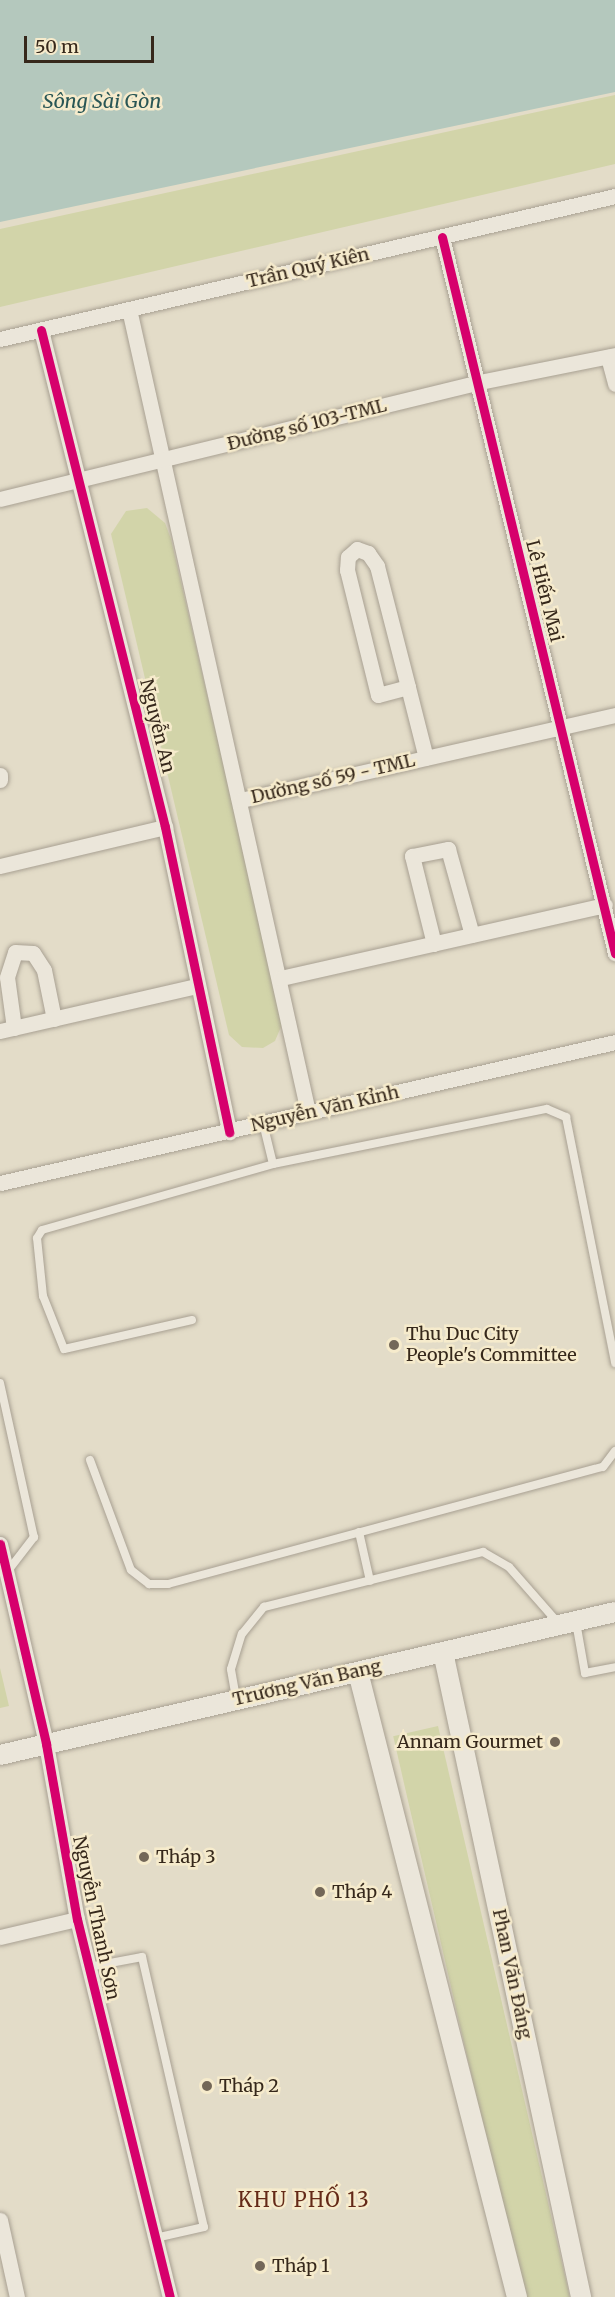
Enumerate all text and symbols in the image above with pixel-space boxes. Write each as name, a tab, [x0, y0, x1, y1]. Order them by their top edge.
scale bar	[27, 24, 158, 62]
text: 50 m	[35, 35, 79, 58]
water label: Sông Sài Gòn	[43, 88, 161, 112]
street label: Trần Quý Kiên	[245, 243, 371, 293]
street label: Đường số 103-TML	[225, 395, 389, 455]
street label: Lê Hiến Mai	[521, 538, 567, 644]
street label: Nguyễn An	[135, 677, 179, 775]
street label: Dường số 59 - TML	[249, 750, 417, 808]
street label: Nguyễn Văn Kỉnh	[249, 1081, 401, 1137]
place label: Thu Duc City People's Committee	[406, 1324, 577, 1366]
marker: Thu Duc City People's Committee	[387, 1338, 401, 1352]
street label: Trương Văn Bang	[231, 1655, 383, 1711]
place label: Annam Gourmet	[397, 1731, 543, 1753]
marker: Annam Gourmet	[548, 1735, 562, 1749]
street label: Nguyễn Thanh Sơn	[68, 1834, 124, 2002]
place label: Tháp 3	[156, 1846, 216, 1868]
marker: Tháp 3	[137, 1850, 151, 1864]
place label: Tháp 4	[332, 1881, 392, 1903]
marker: Tháp 4	[313, 1885, 327, 1899]
street label: Phan Văn Đáng	[488, 1907, 536, 2041]
place label: Tháp 2	[219, 2075, 279, 2097]
marker: Tháp 2	[200, 2079, 214, 2093]
district label: KHU PHỐ 13	[238, 2187, 370, 2211]
place label: Tháp 1	[272, 2255, 329, 2277]
marker: Tháp 1	[253, 2259, 267, 2273]

